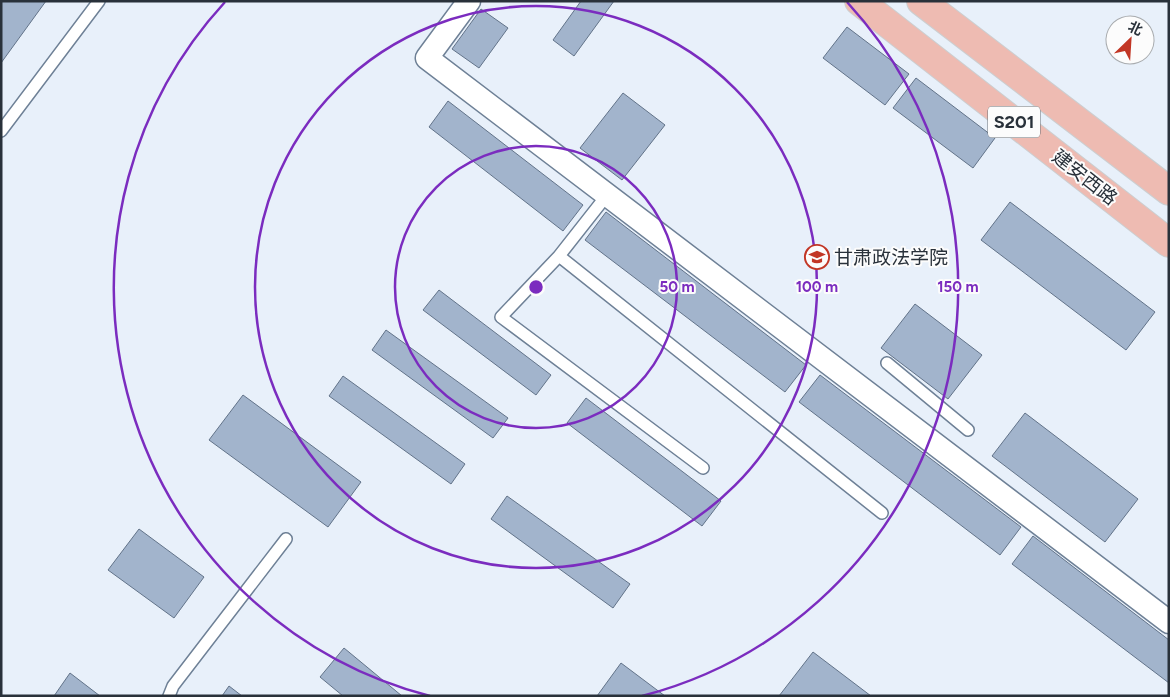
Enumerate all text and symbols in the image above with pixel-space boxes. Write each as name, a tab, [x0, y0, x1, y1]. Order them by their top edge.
north arrow	[1105, 15, 1155, 65]
text: 北	[1125, 18, 1145, 39]
road number: S201	[988, 106, 1040, 138]
street label: 建安西路	[1048, 145, 1122, 210]
school or university icon: 甘肃政法学院	[804, 244, 830, 270]
place label: 甘肃政法学院	[834, 246, 948, 269]
centre of rings	[527, 278, 545, 296]
text: 50 m	[659, 278, 695, 296]
text: 100 m	[796, 278, 838, 296]
text: 150 m	[937, 278, 979, 296]

